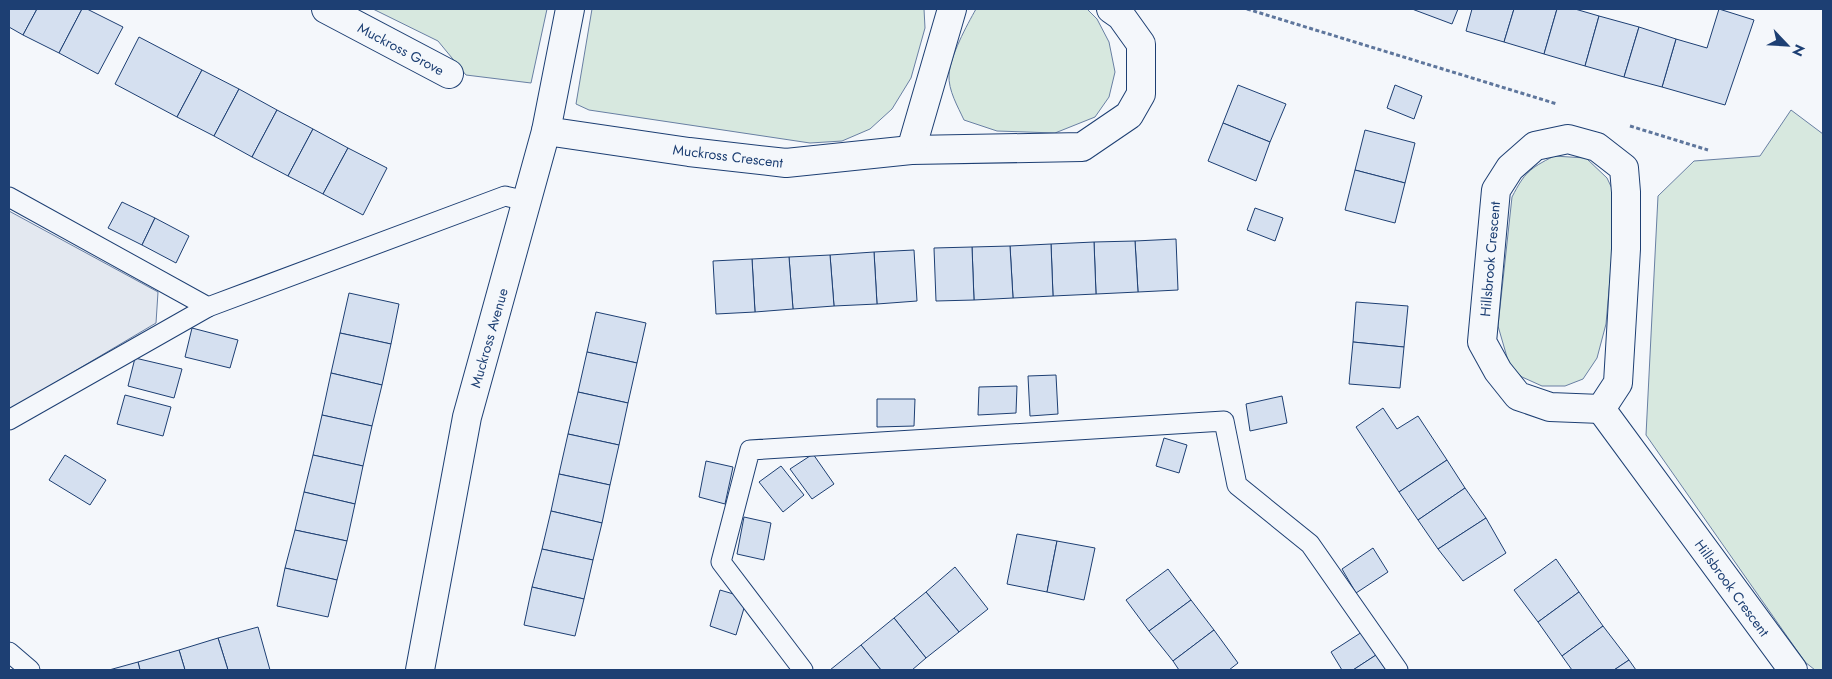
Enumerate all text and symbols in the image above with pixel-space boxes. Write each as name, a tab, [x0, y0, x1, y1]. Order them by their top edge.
street label: Muckross Grove	[354, 18, 448, 80]
north arrow	[1762, 20, 1812, 70]
text: N	[1787, 41, 1810, 60]
street label: Muckross Crescent	[672, 139, 785, 173]
street label: Hillsbrook Crescent	[1475, 200, 1505, 317]
street label: Muckross Avenue	[465, 286, 513, 390]
street label: Hillsbrook Crescent	[1690, 535, 1774, 641]

